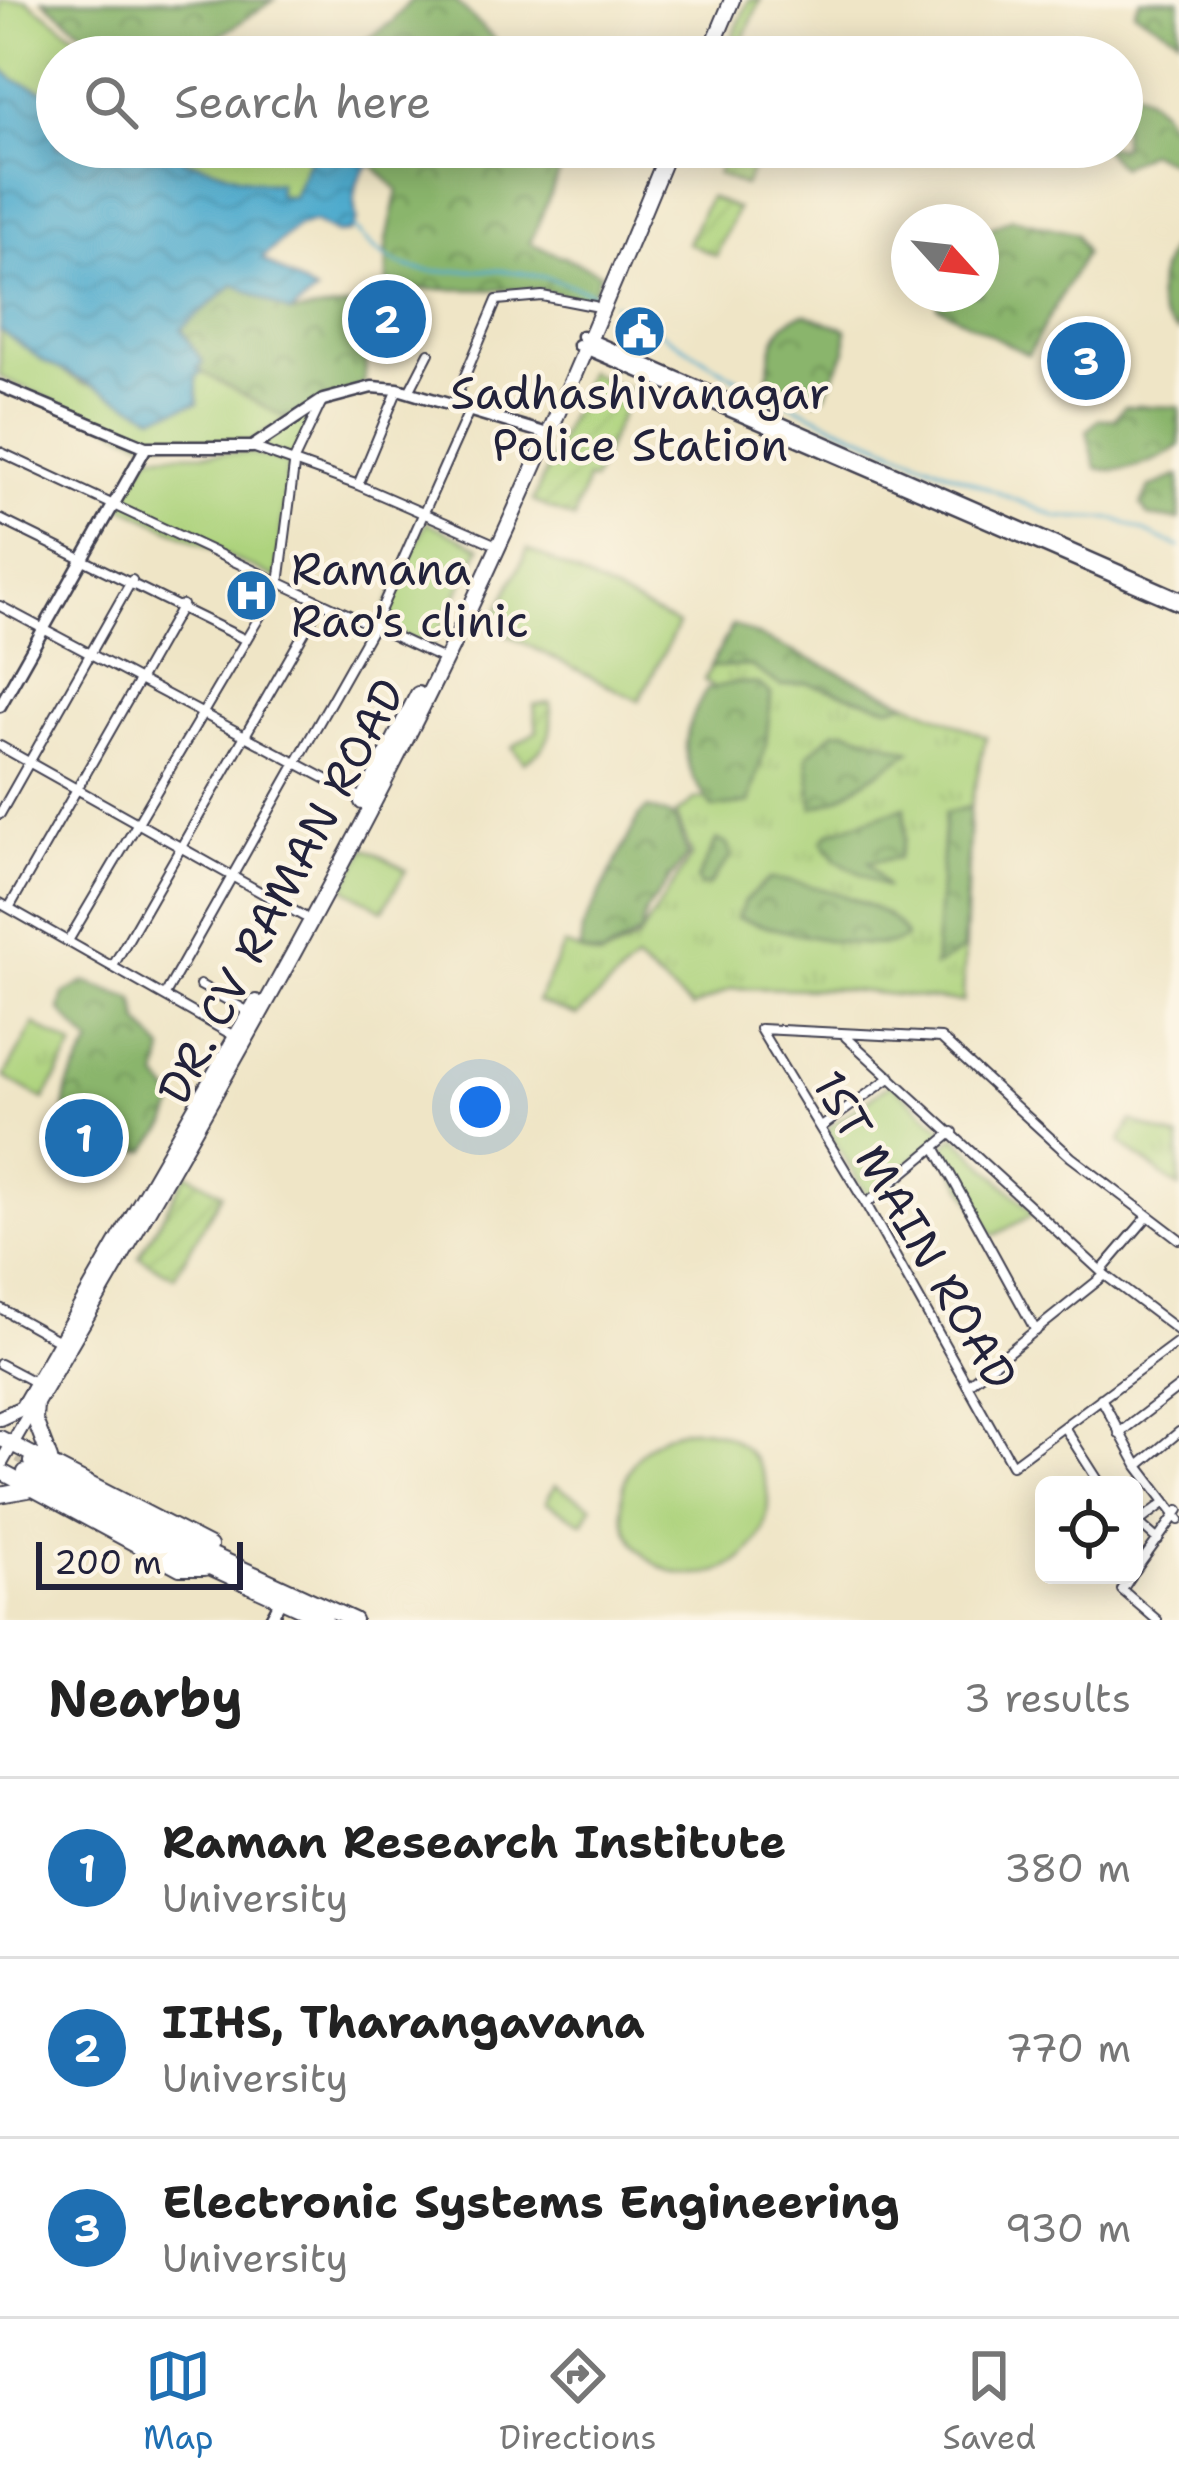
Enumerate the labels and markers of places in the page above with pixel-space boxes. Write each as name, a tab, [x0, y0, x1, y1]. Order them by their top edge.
pin: 2	[348, 274, 426, 364]
public building icon: Sadhashivanagar Police Station	[612, 304, 668, 360]
pin: 3	[1047, 316, 1125, 406]
place label: Sadhashivanagar Police Station	[450, 363, 830, 475]
place label: Ramana Rao's clinic	[291, 539, 529, 651]
hospital icon: Ramana Rao's clinic	[224, 567, 280, 623]
pin: 1	[45, 1093, 123, 1183]

